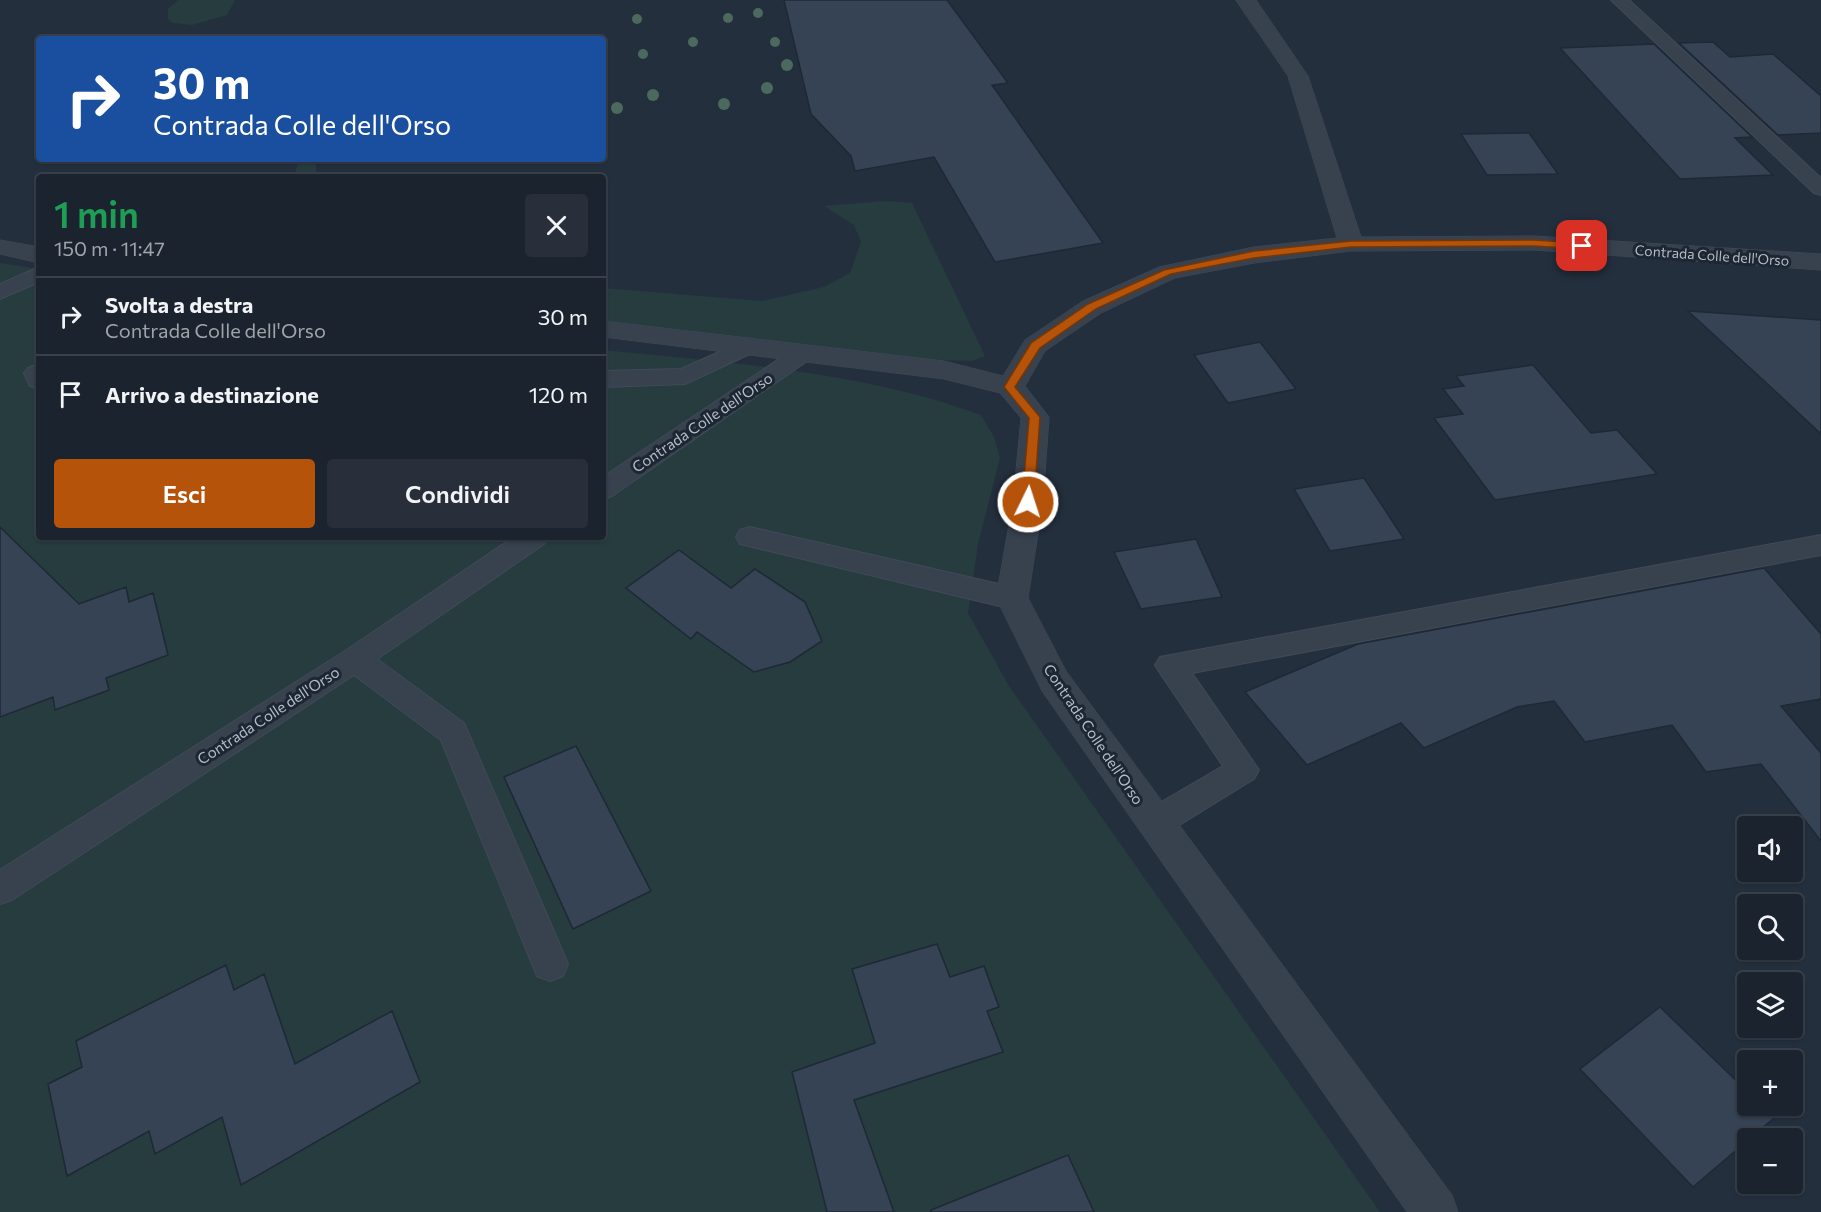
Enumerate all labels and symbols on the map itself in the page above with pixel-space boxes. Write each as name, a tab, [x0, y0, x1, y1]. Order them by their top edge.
pin	[1556, 220, 1607, 271]
street label: Contrada Colle dell'Orso	[1634, 241, 1790, 269]
street label: Contrada Colle dell'Orso	[628, 368, 776, 476]
position arrow	[996, 470, 1060, 534]
street label: Contrada Colle dell'Orso	[1040, 660, 1148, 808]
street label: Contrada Colle dell'Orso	[194, 662, 342, 768]

